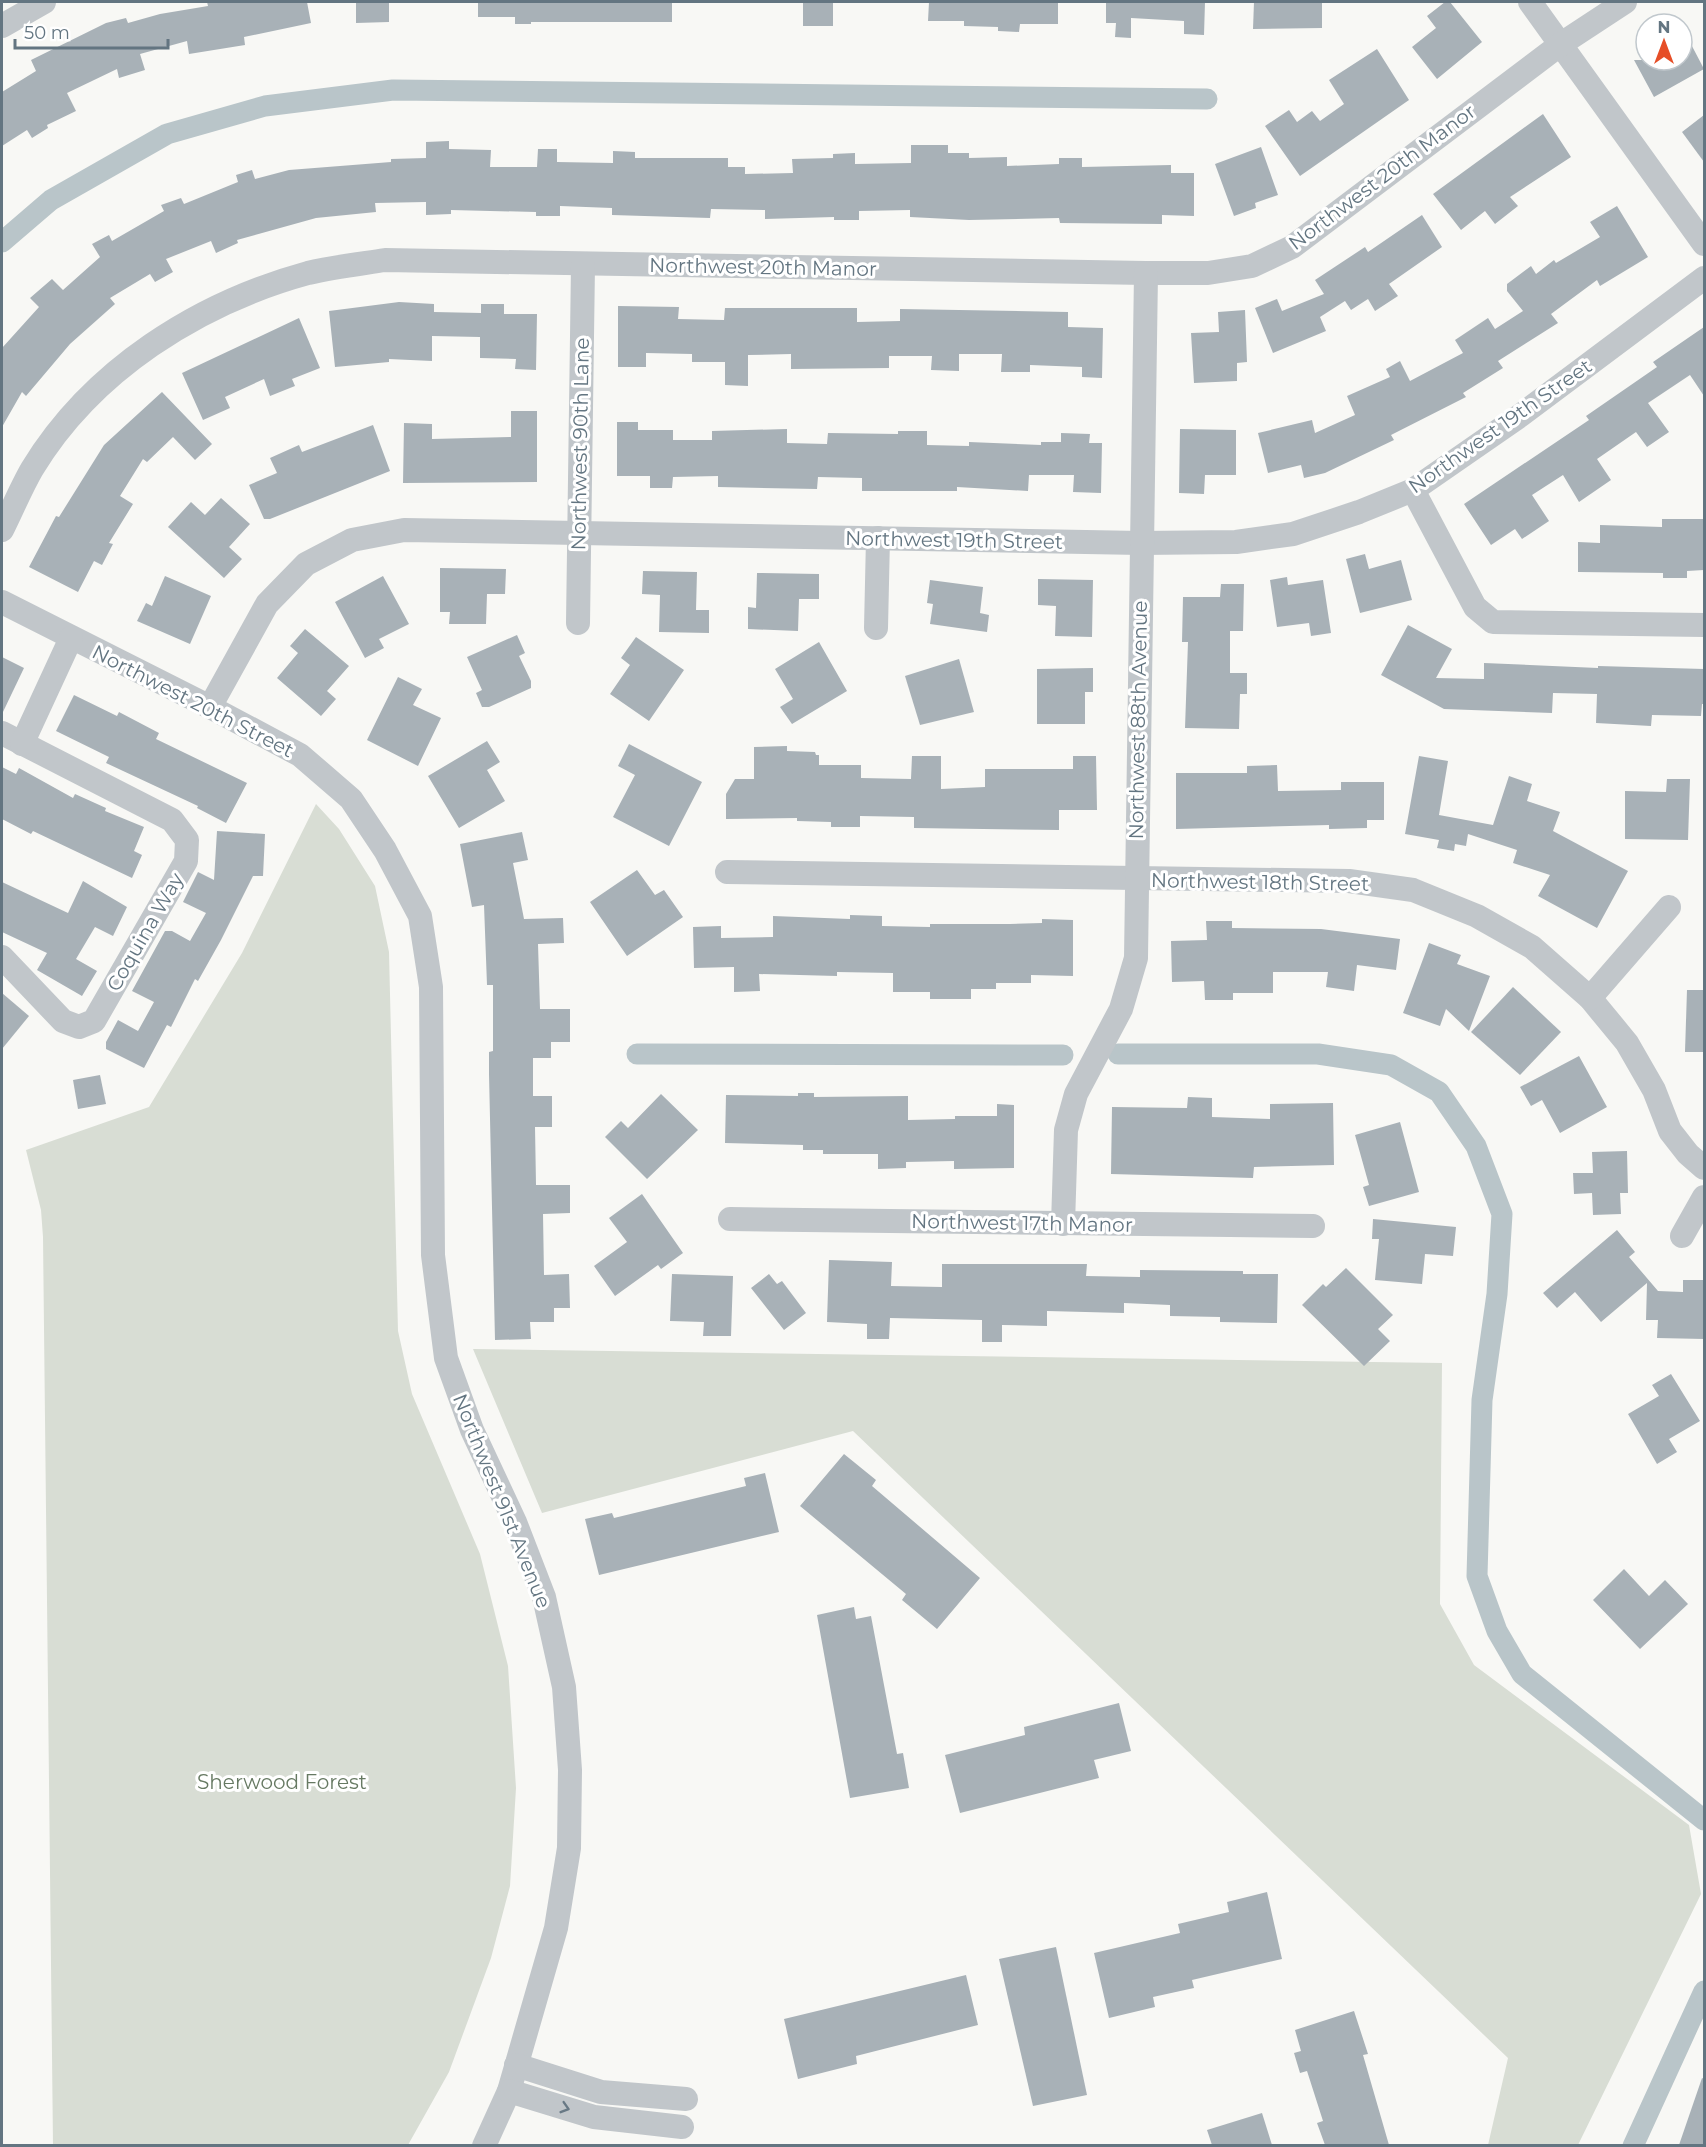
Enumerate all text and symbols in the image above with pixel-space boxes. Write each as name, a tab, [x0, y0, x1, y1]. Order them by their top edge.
scale bar	[15, 12, 168, 50]
north arrow	[1634, 12, 1694, 72]
text: N	[1658, 18, 1670, 37]
text: 50 m	[24, 22, 70, 44]
street label: Northwest 20th Manor	[1284, 99, 1480, 255]
street label: Northwest 20th Manor	[649, 253, 877, 281]
street label: Northwest 90th Lane	[566, 337, 594, 551]
street label: Northwest 19th Street	[1404, 354, 1596, 498]
street label: Northwest 19th Street	[845, 526, 1063, 554]
street label: Northwest 88th Avenue	[1124, 600, 1152, 840]
street label: Northwest 20th Street	[88, 640, 298, 762]
street label: Coquina Way	[101, 868, 189, 995]
street label: Northwest 18th Street	[1151, 868, 1369, 896]
street label: Northwest 17th Manor	[911, 1209, 1133, 1237]
street label: Northwest 91st Avenue	[448, 1390, 556, 1612]
park label: Sherwood Forest	[197, 1770, 367, 1794]
one-way arrow	[559, 2101, 570, 2113]

